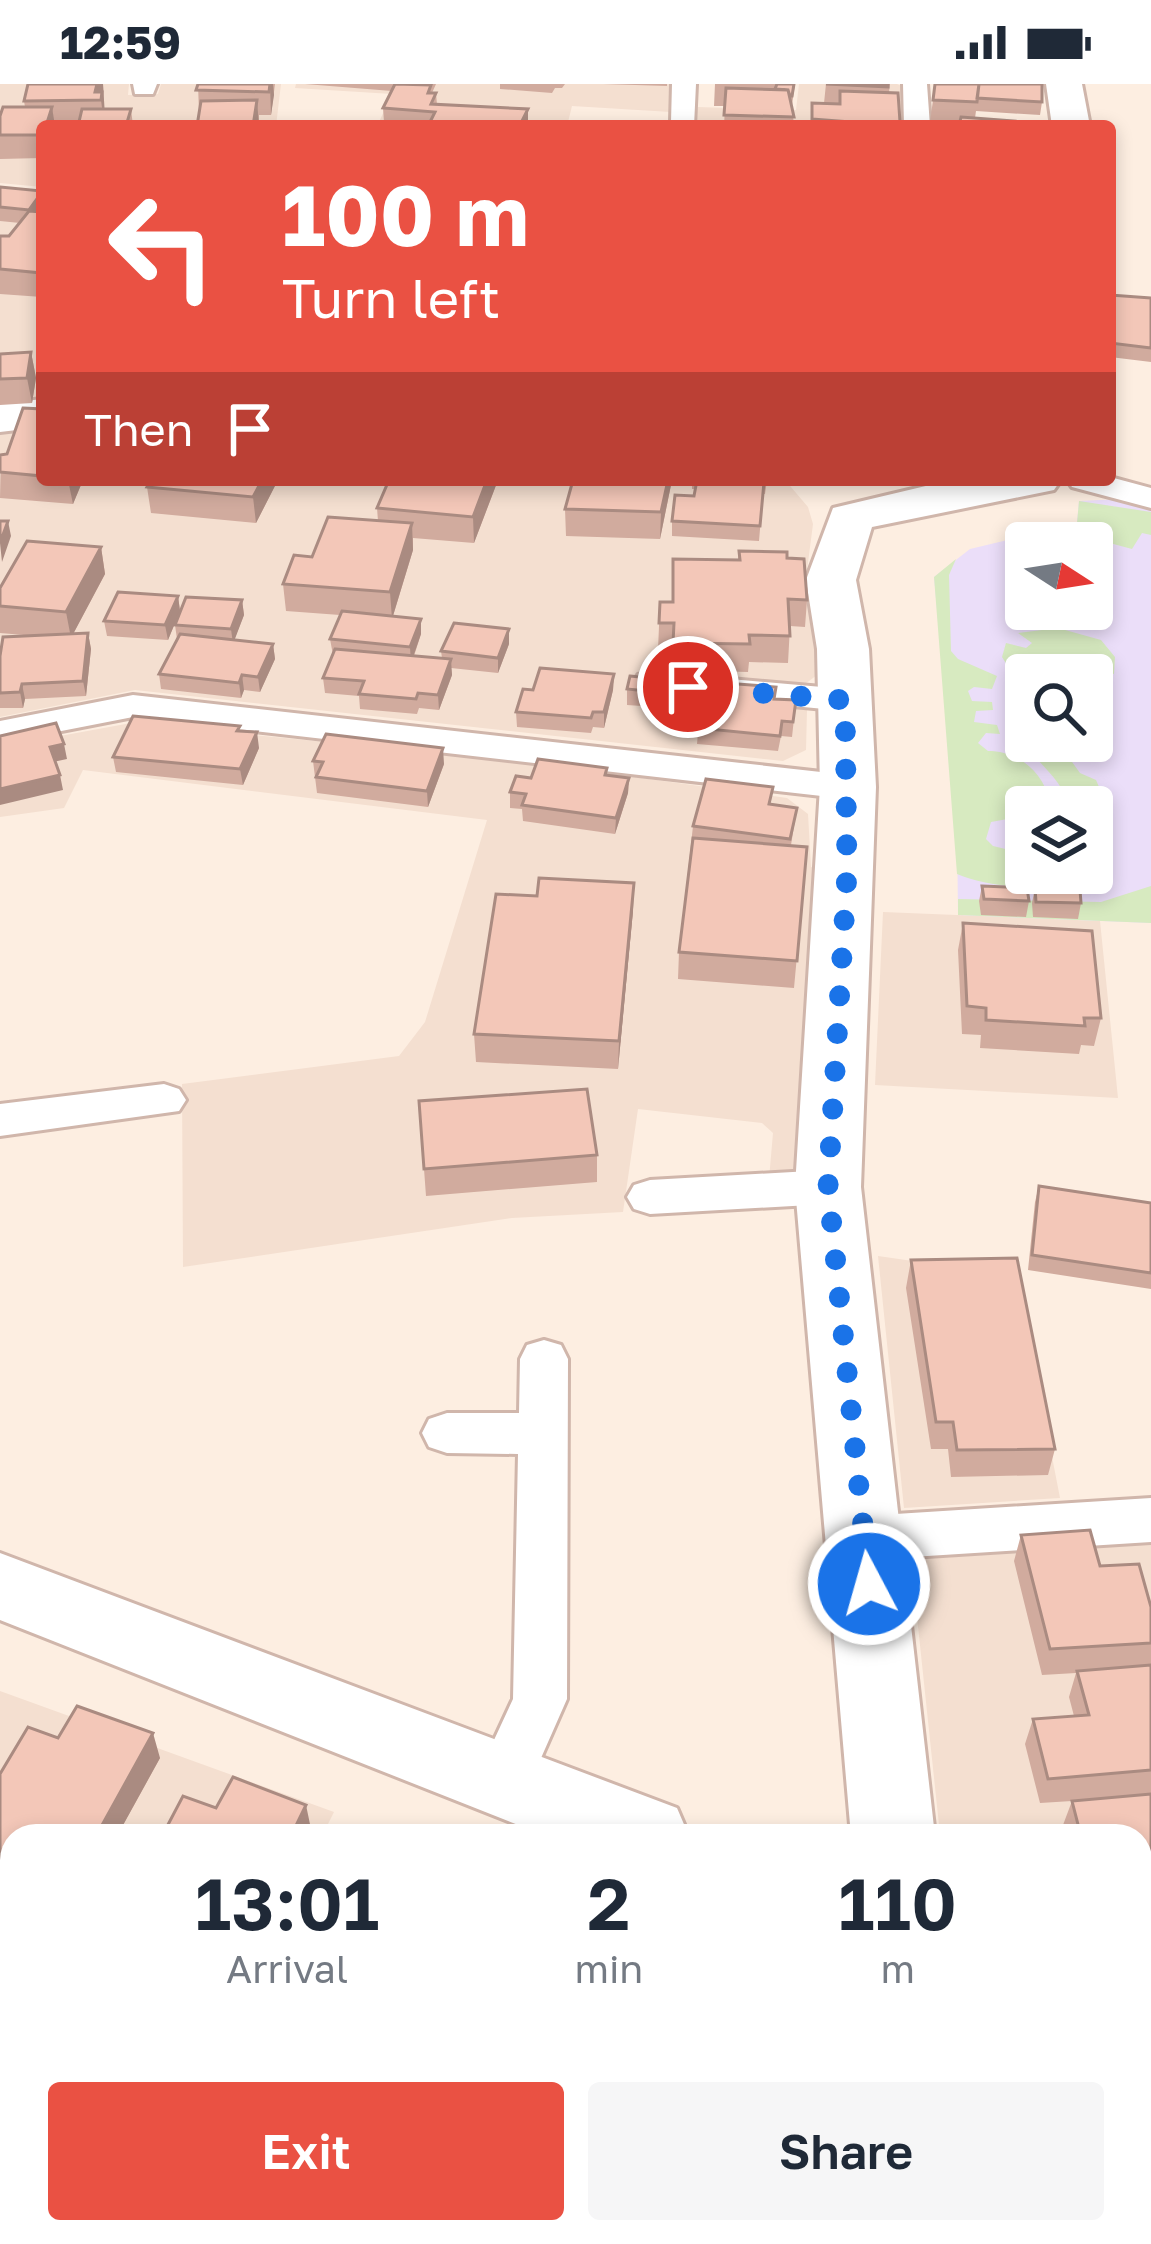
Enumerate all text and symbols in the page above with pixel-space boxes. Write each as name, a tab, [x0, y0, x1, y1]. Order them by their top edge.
text: 12:59	[60, 15, 181, 69]
text: 100 m	[282, 164, 529, 264]
icon: left	[84, 168, 240, 324]
text: Turn left	[282, 265, 500, 330]
icon: arrive	[217, 396, 283, 462]
text: Then	[84, 402, 193, 456]
north arrow	[1005, 522, 1113, 630]
map controls	[1005, 522, 1113, 894]
pin	[637, 636, 739, 738]
icon: arrive	[655, 654, 721, 720]
button: search	[1005, 654, 1113, 762]
button: layers	[1005, 786, 1113, 894]
position arrow	[806, 1521, 932, 1647]
text: 13:01	[195, 1859, 379, 1946]
text: 2	[587, 1859, 630, 1946]
text: 110	[838, 1859, 957, 1946]
text: Arrival	[226, 1945, 348, 1992]
text: min	[574, 1945, 643, 1992]
text: m	[880, 1945, 915, 1992]
button: Exit	[48, 2082, 564, 2220]
button: Share	[588, 2082, 1104, 2220]

